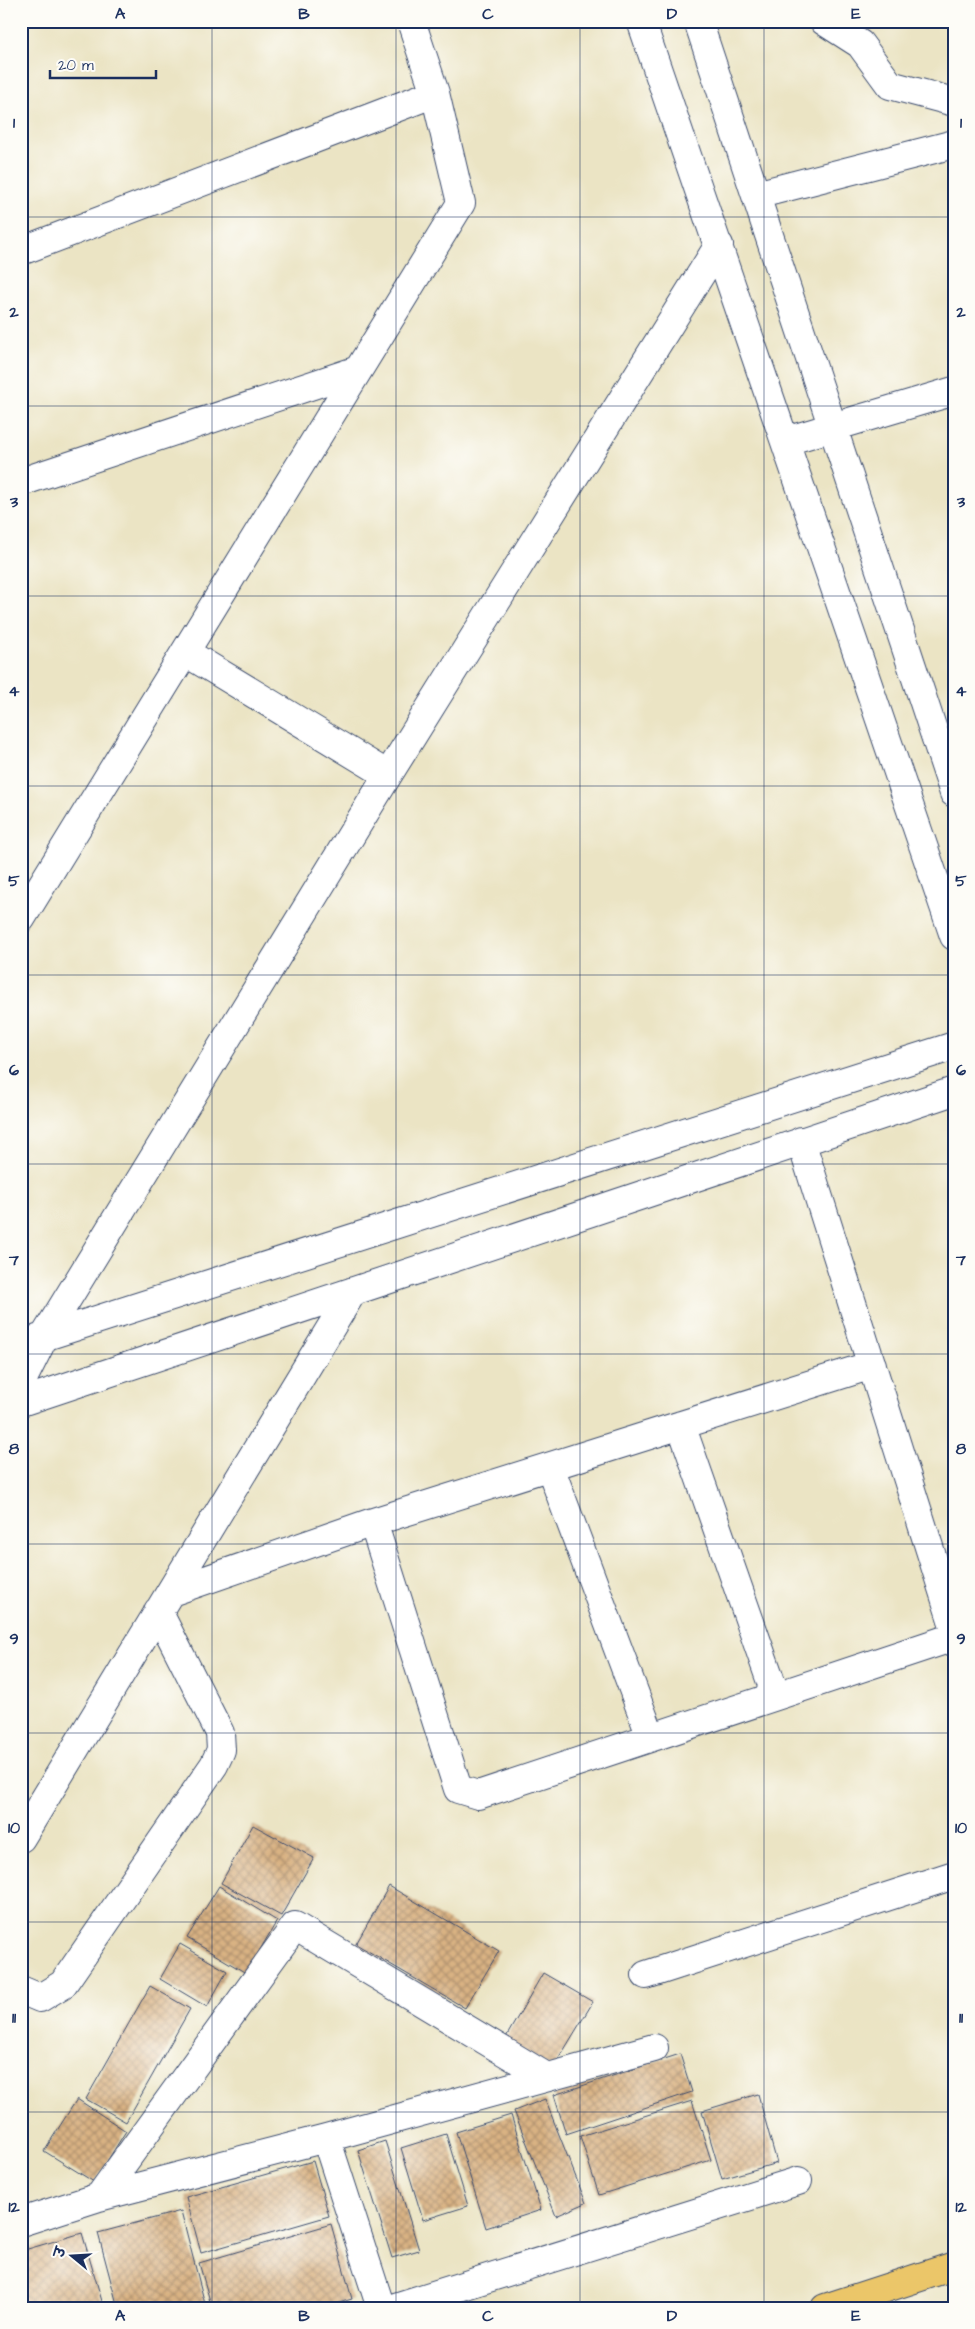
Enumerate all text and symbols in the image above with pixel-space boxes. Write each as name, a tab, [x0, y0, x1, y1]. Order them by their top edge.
text: A	[115, 3, 126, 25]
text: B	[298, 3, 310, 25]
text: C	[482, 3, 494, 25]
text: D	[667, 3, 678, 25]
text: E	[851, 3, 861, 25]
scale bar	[50, 48, 156, 80]
text: 20 m	[58, 55, 94, 76]
text: 1	[13, 112, 16, 134]
text: 1	[960, 112, 963, 134]
text: 2	[8, 301, 19, 323]
text: 2	[955, 301, 966, 323]
text: 3	[9, 491, 19, 513]
text: 3	[956, 491, 966, 513]
text: 4	[9, 680, 20, 702]
text: 4	[956, 680, 967, 702]
text: 5	[8, 870, 20, 892]
text: 5	[955, 870, 967, 892]
text: 6	[9, 1059, 19, 1081]
text: 6	[956, 1059, 966, 1081]
text: 7	[8, 1249, 19, 1271]
text: 7	[955, 1249, 966, 1271]
text: 8	[9, 1438, 20, 1460]
text: 8	[956, 1438, 967, 1460]
text: 9	[9, 1628, 19, 1650]
text: 9	[956, 1628, 966, 1650]
text: 10	[8, 1817, 20, 1839]
text: 10	[955, 1817, 967, 1839]
text: 11	[12, 2007, 17, 2029]
text: 11	[959, 2007, 964, 2029]
text: 12	[8, 2196, 20, 2218]
text: 12	[955, 2196, 967, 2218]
north arrow	[48, 2232, 98, 2282]
text: उ	[49, 2243, 72, 2262]
text: A	[115, 2305, 126, 2327]
text: B	[298, 2305, 310, 2327]
text: C	[482, 2305, 494, 2327]
text: D	[667, 2305, 678, 2327]
text: E	[851, 2305, 861, 2327]

